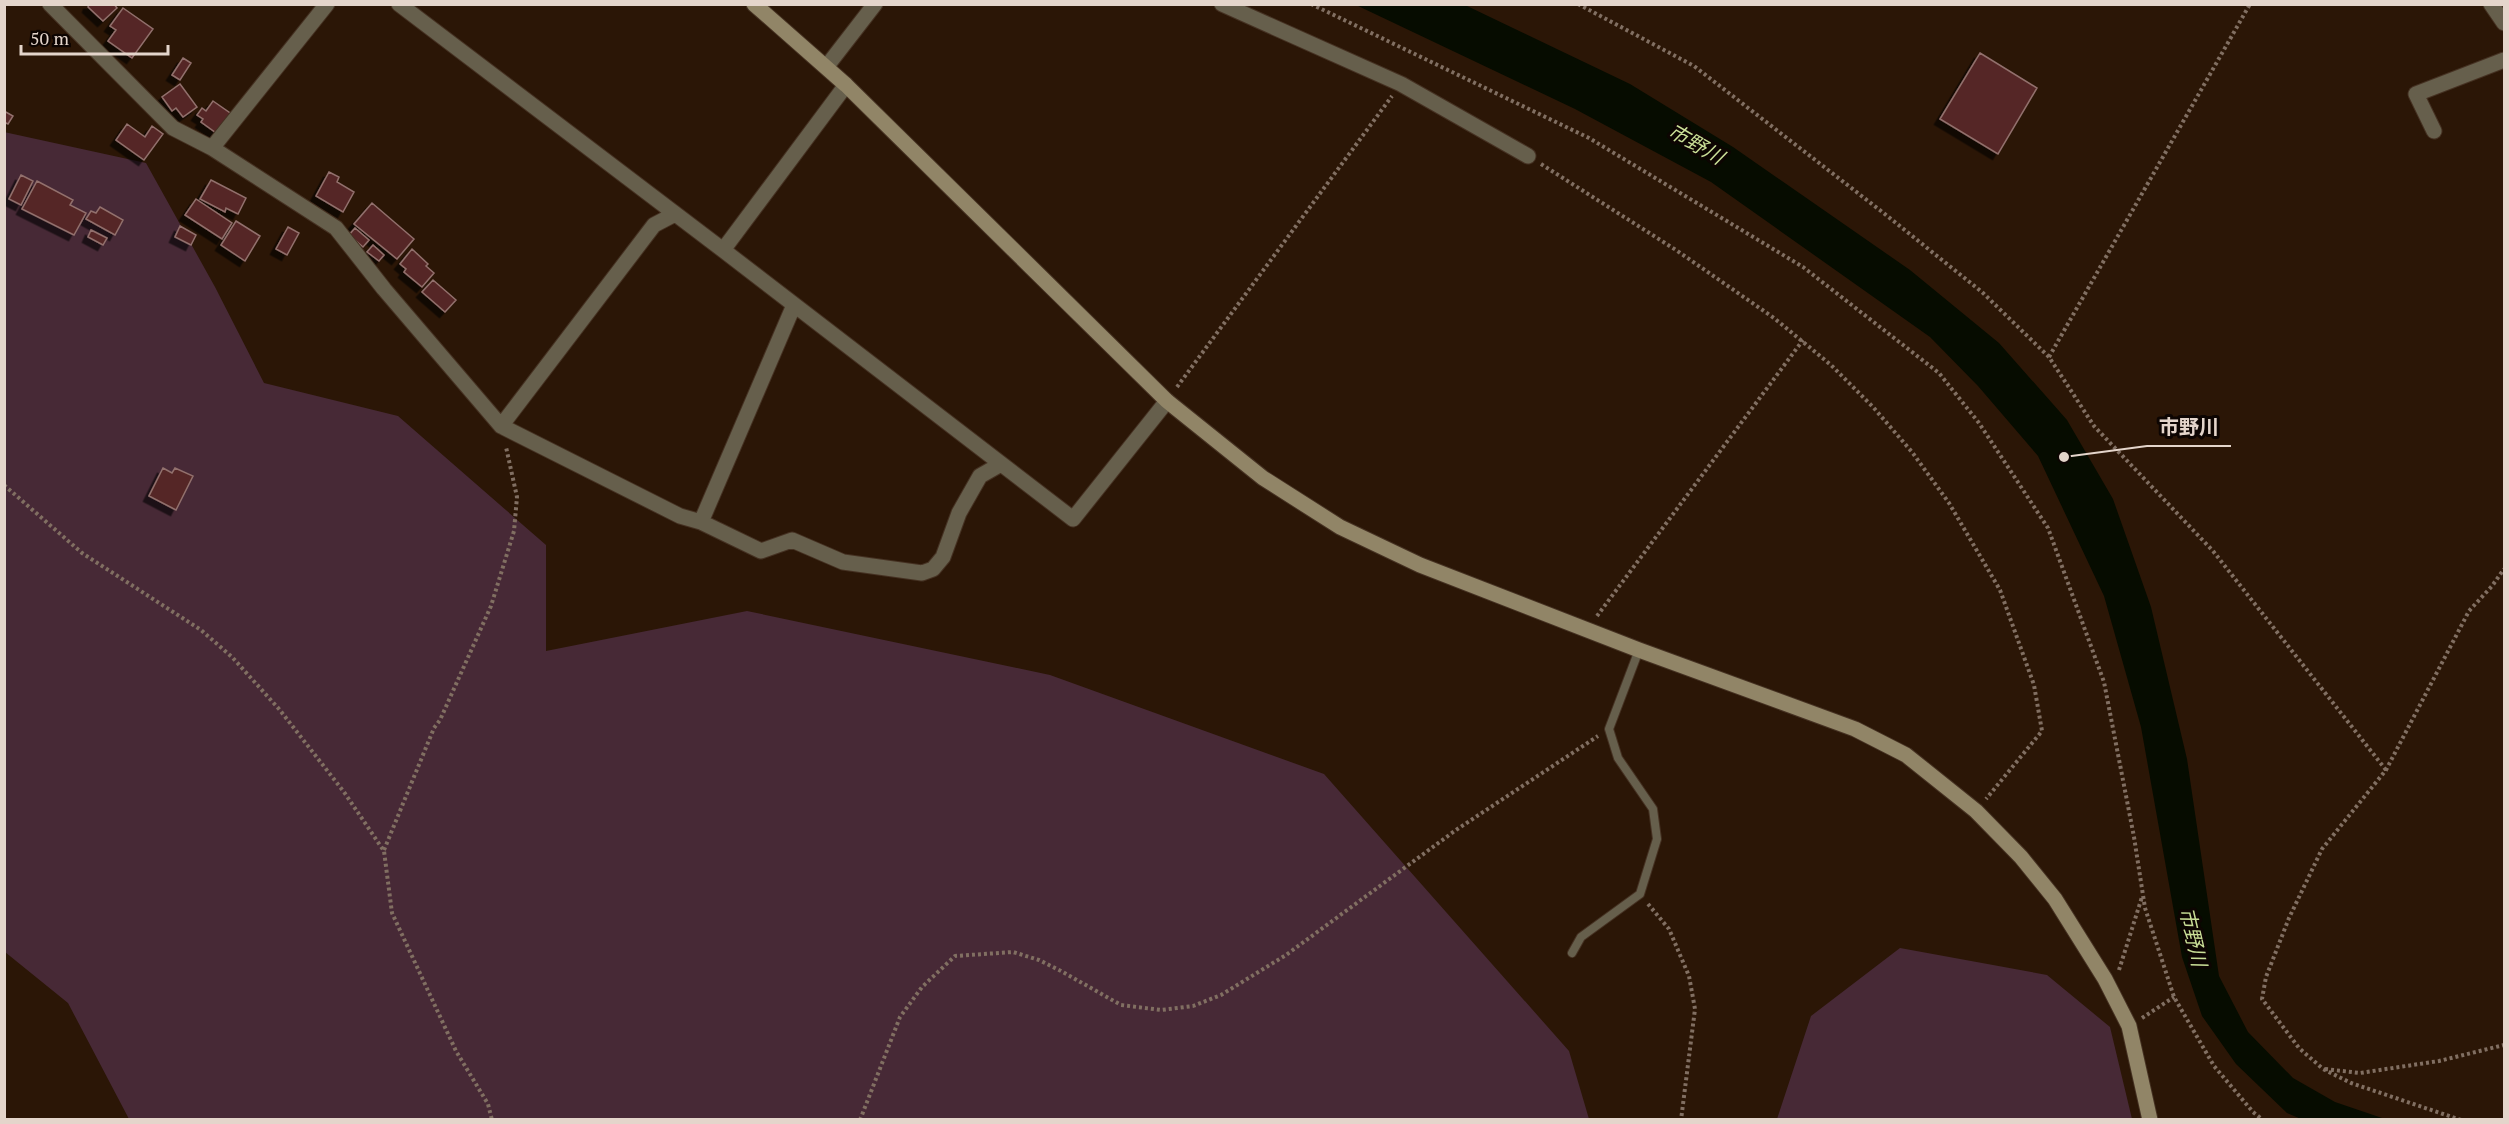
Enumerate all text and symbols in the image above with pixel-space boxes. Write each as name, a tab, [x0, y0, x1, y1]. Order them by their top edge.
scale bar	[21, 18, 168, 56]
text: 50 m	[30, 26, 70, 50]
water label: 市野川	[1664, 117, 1731, 171]
callout: 市野川	[2147, 408, 2231, 446]
text: 市野川	[2159, 413, 2219, 440]
water label: 市野川	[2174, 905, 2214, 971]

